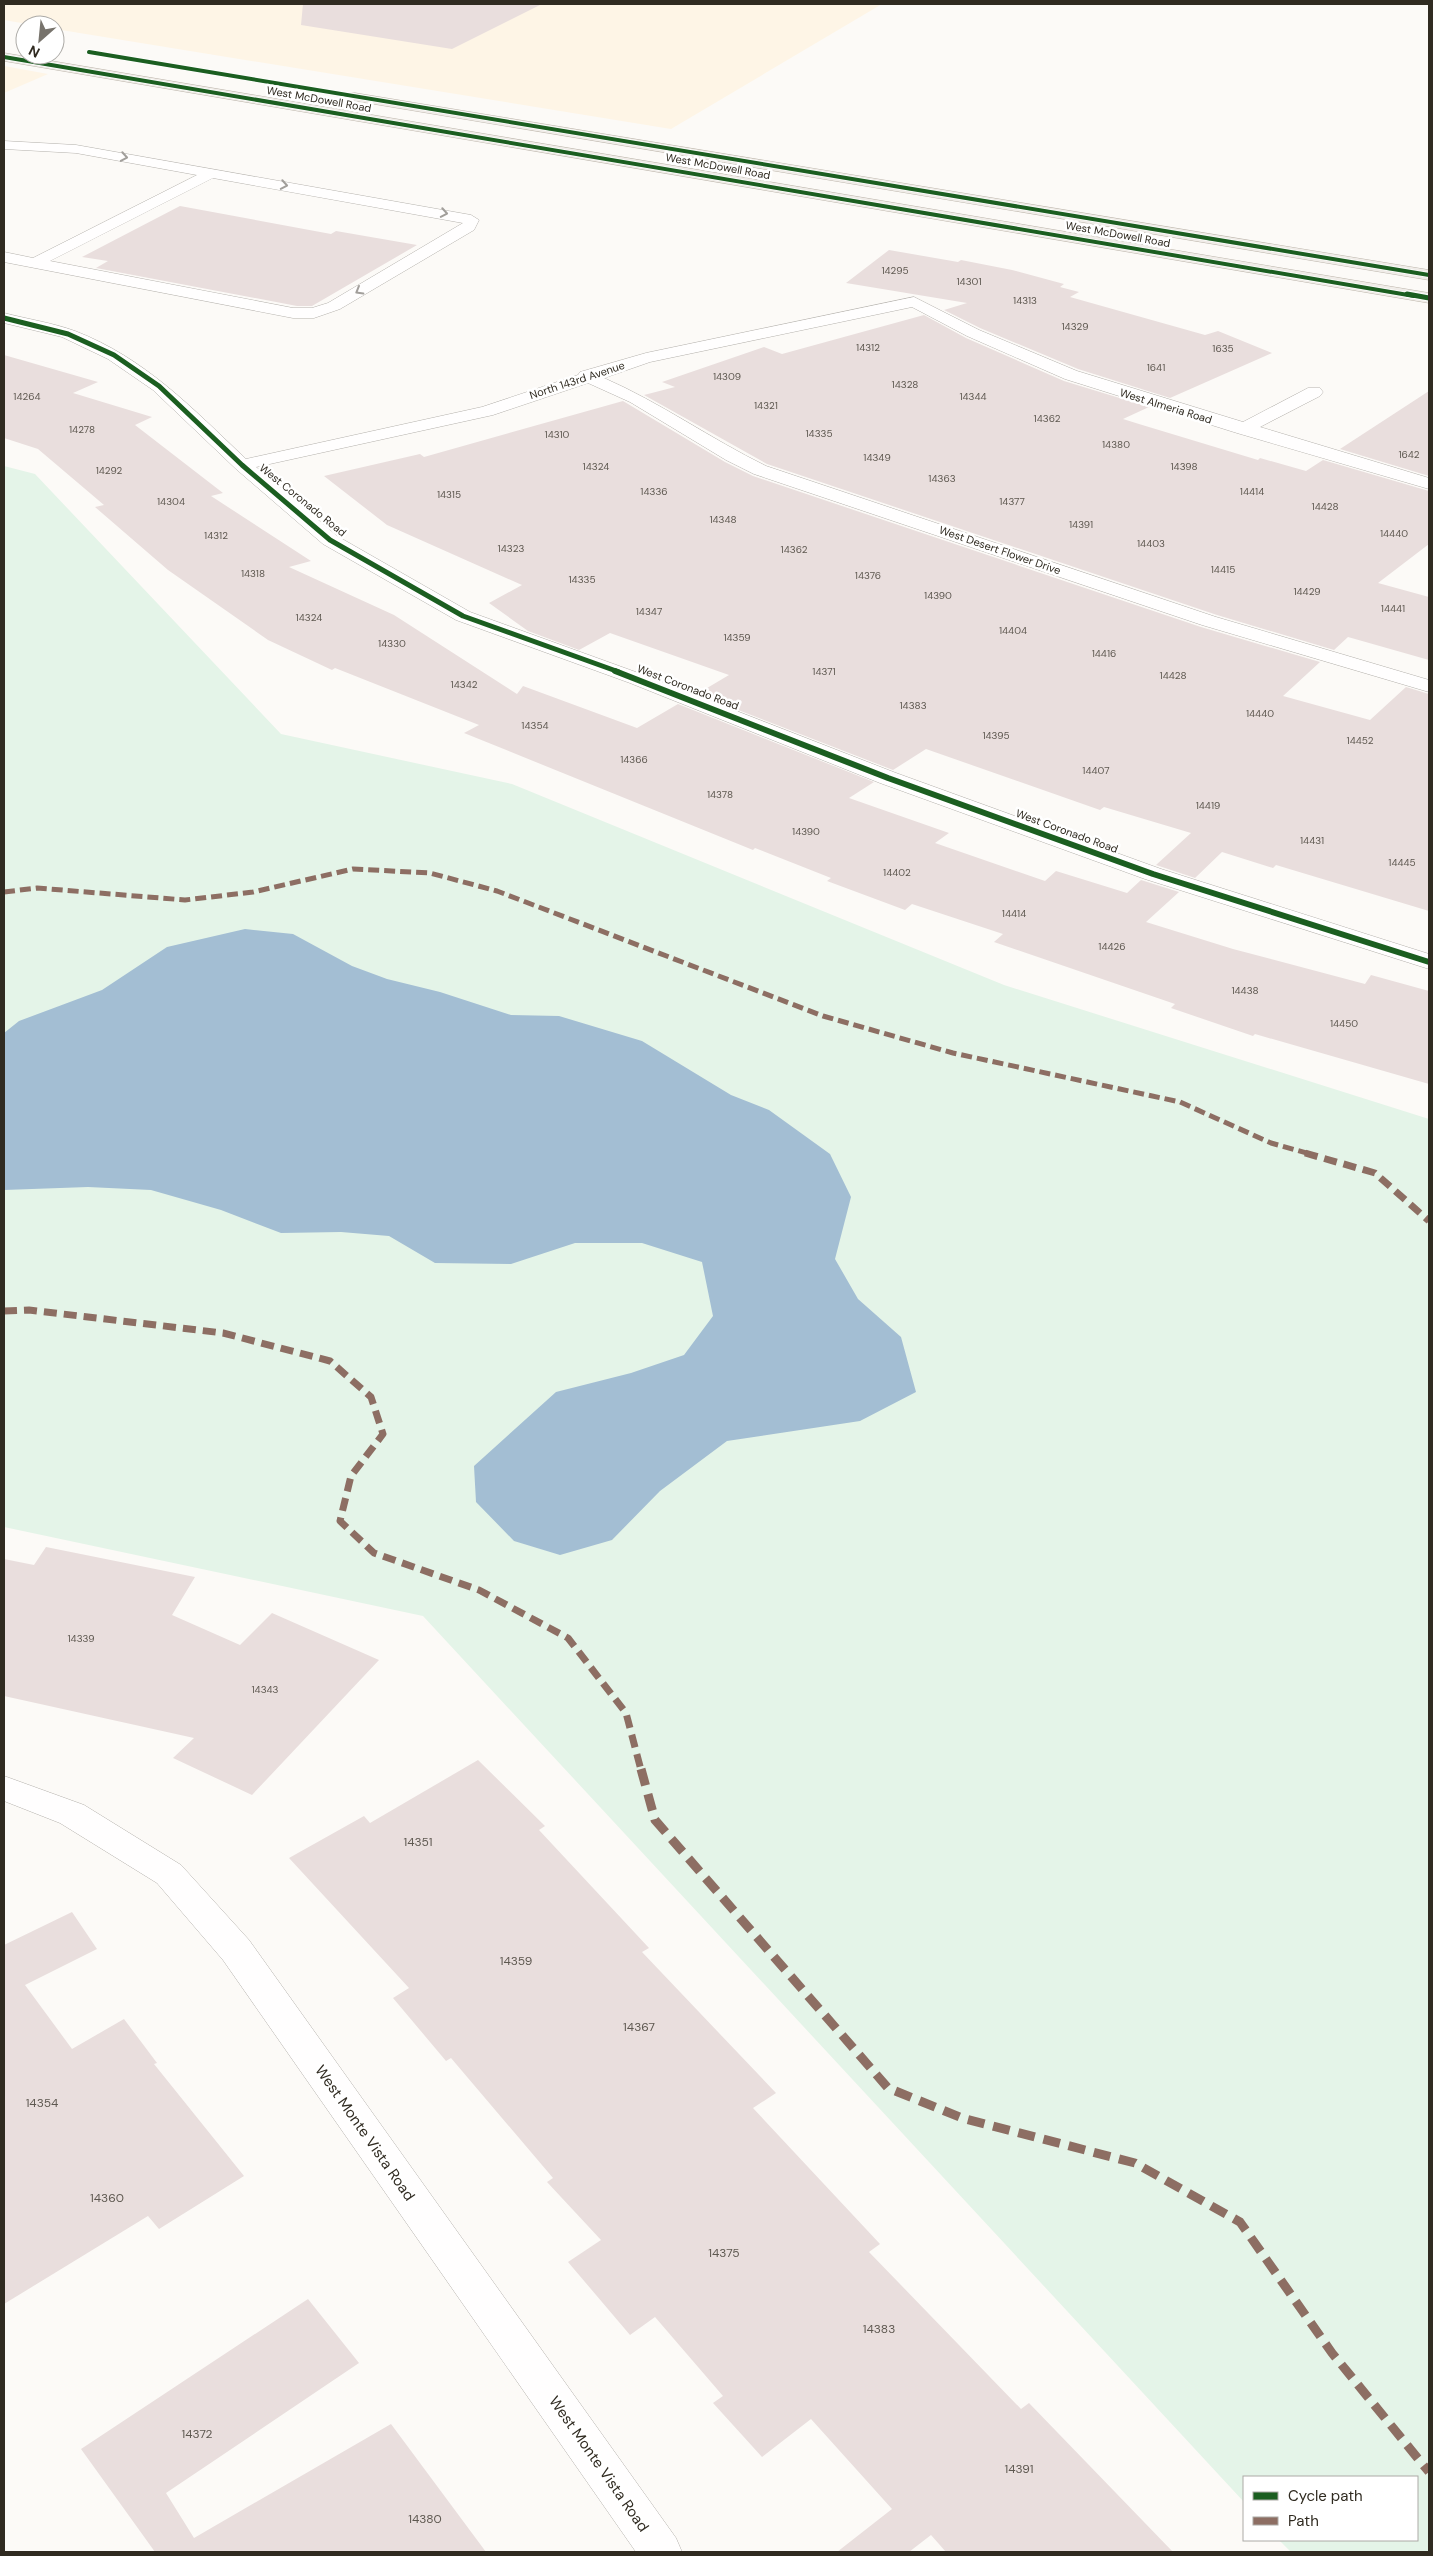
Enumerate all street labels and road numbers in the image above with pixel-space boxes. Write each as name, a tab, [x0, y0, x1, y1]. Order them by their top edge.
street label: West McDowell Road	[266, 83, 373, 115]
street label: West McDowell Road	[665, 150, 772, 182]
street label: West McDowell Road	[1065, 218, 1172, 250]
street label: North 143rd Avenue	[528, 358, 626, 402]
street label: West Almeria Road	[1118, 385, 1214, 427]
street label: West Coronado Road	[257, 461, 349, 539]
street label: West Desert Flower Drive	[937, 523, 1063, 577]
street label: West Coronado Road	[635, 661, 741, 713]
street label: West Coronado Road	[1014, 806, 1120, 856]
street label: West Monte Vista Road	[311, 2061, 419, 2205]
street label: West Monte Vista Road	[545, 2392, 653, 2536]

